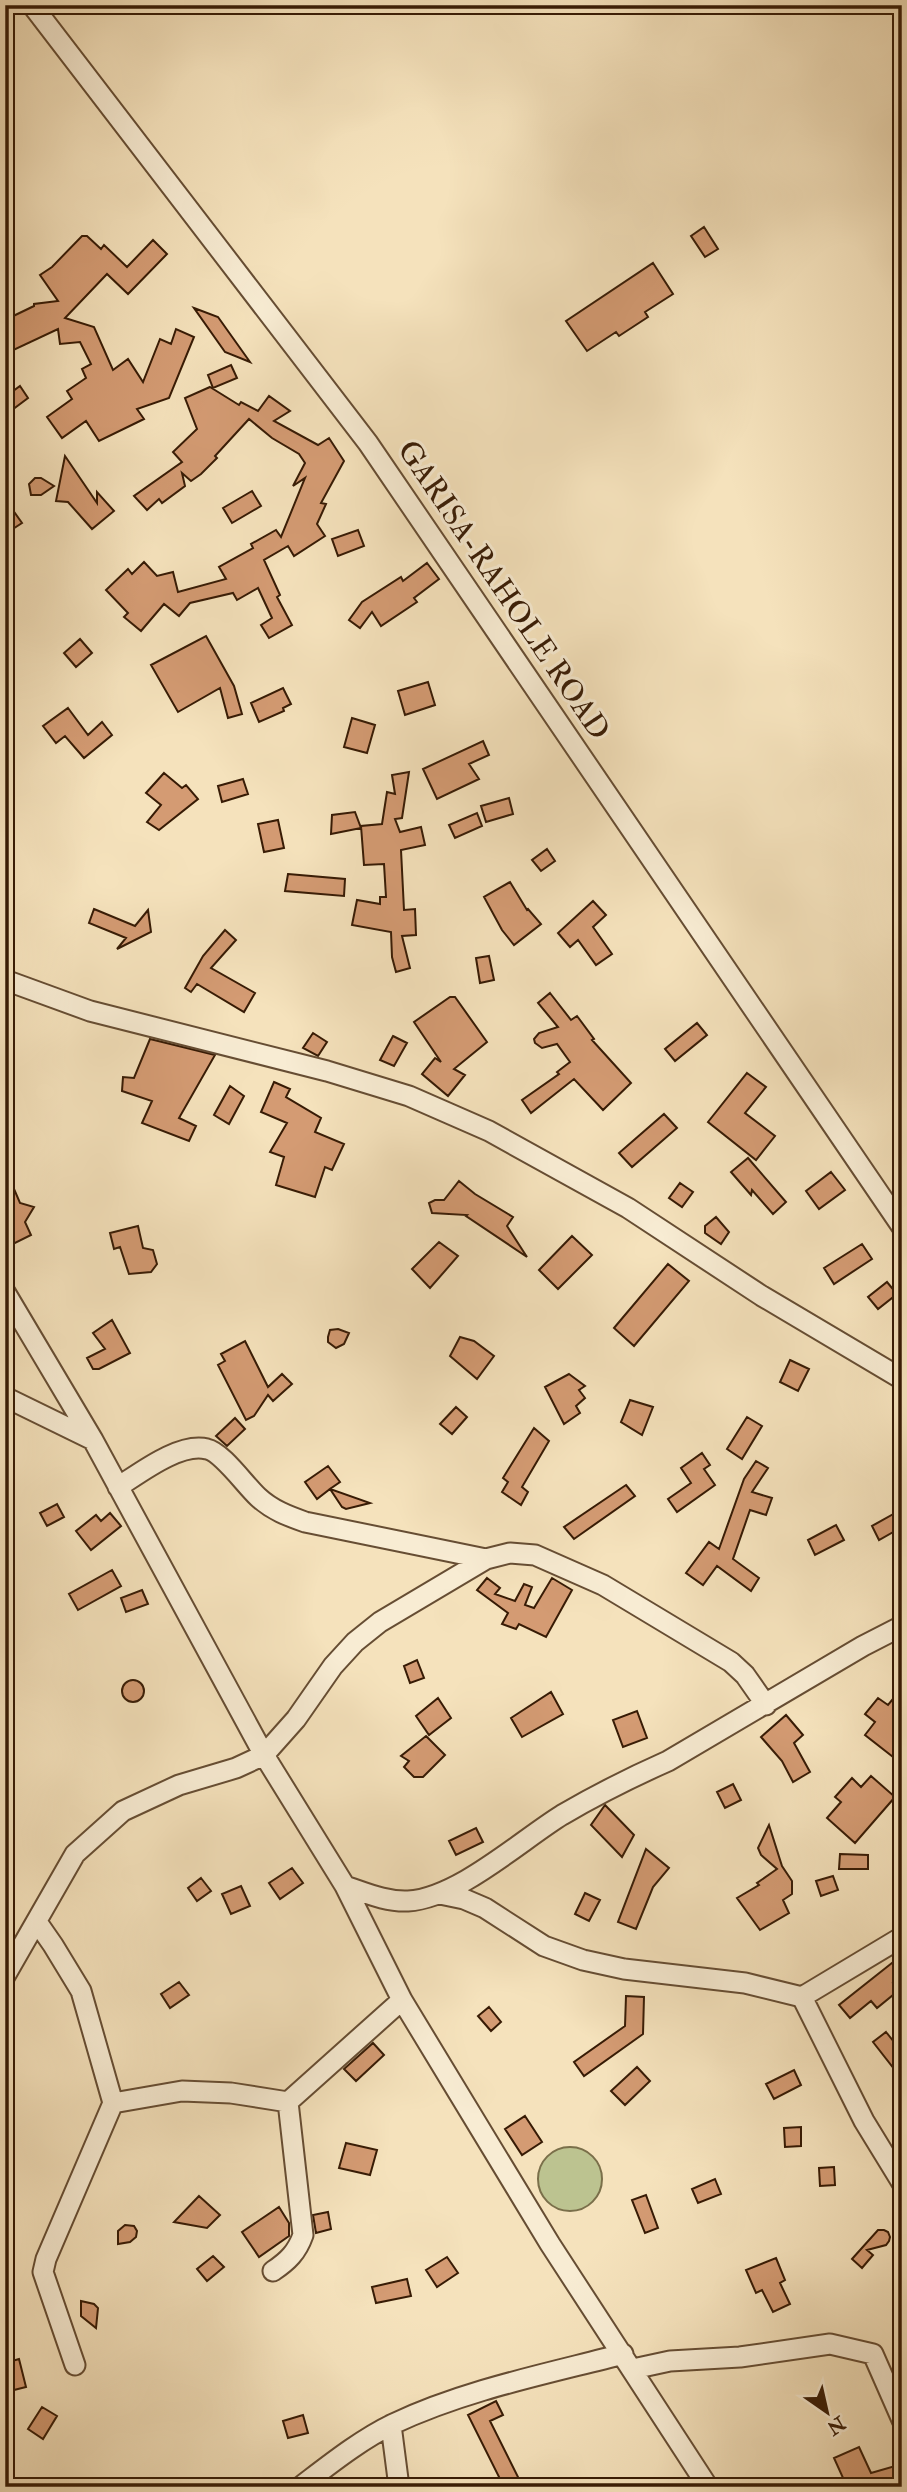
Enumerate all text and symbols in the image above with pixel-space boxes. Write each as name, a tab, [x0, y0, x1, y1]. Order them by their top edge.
street label: GARISA-RAHOLE ROAD	[389, 433, 618, 747]
north arrow	[792, 2376, 862, 2446]
text: N	[821, 2410, 851, 2441]

